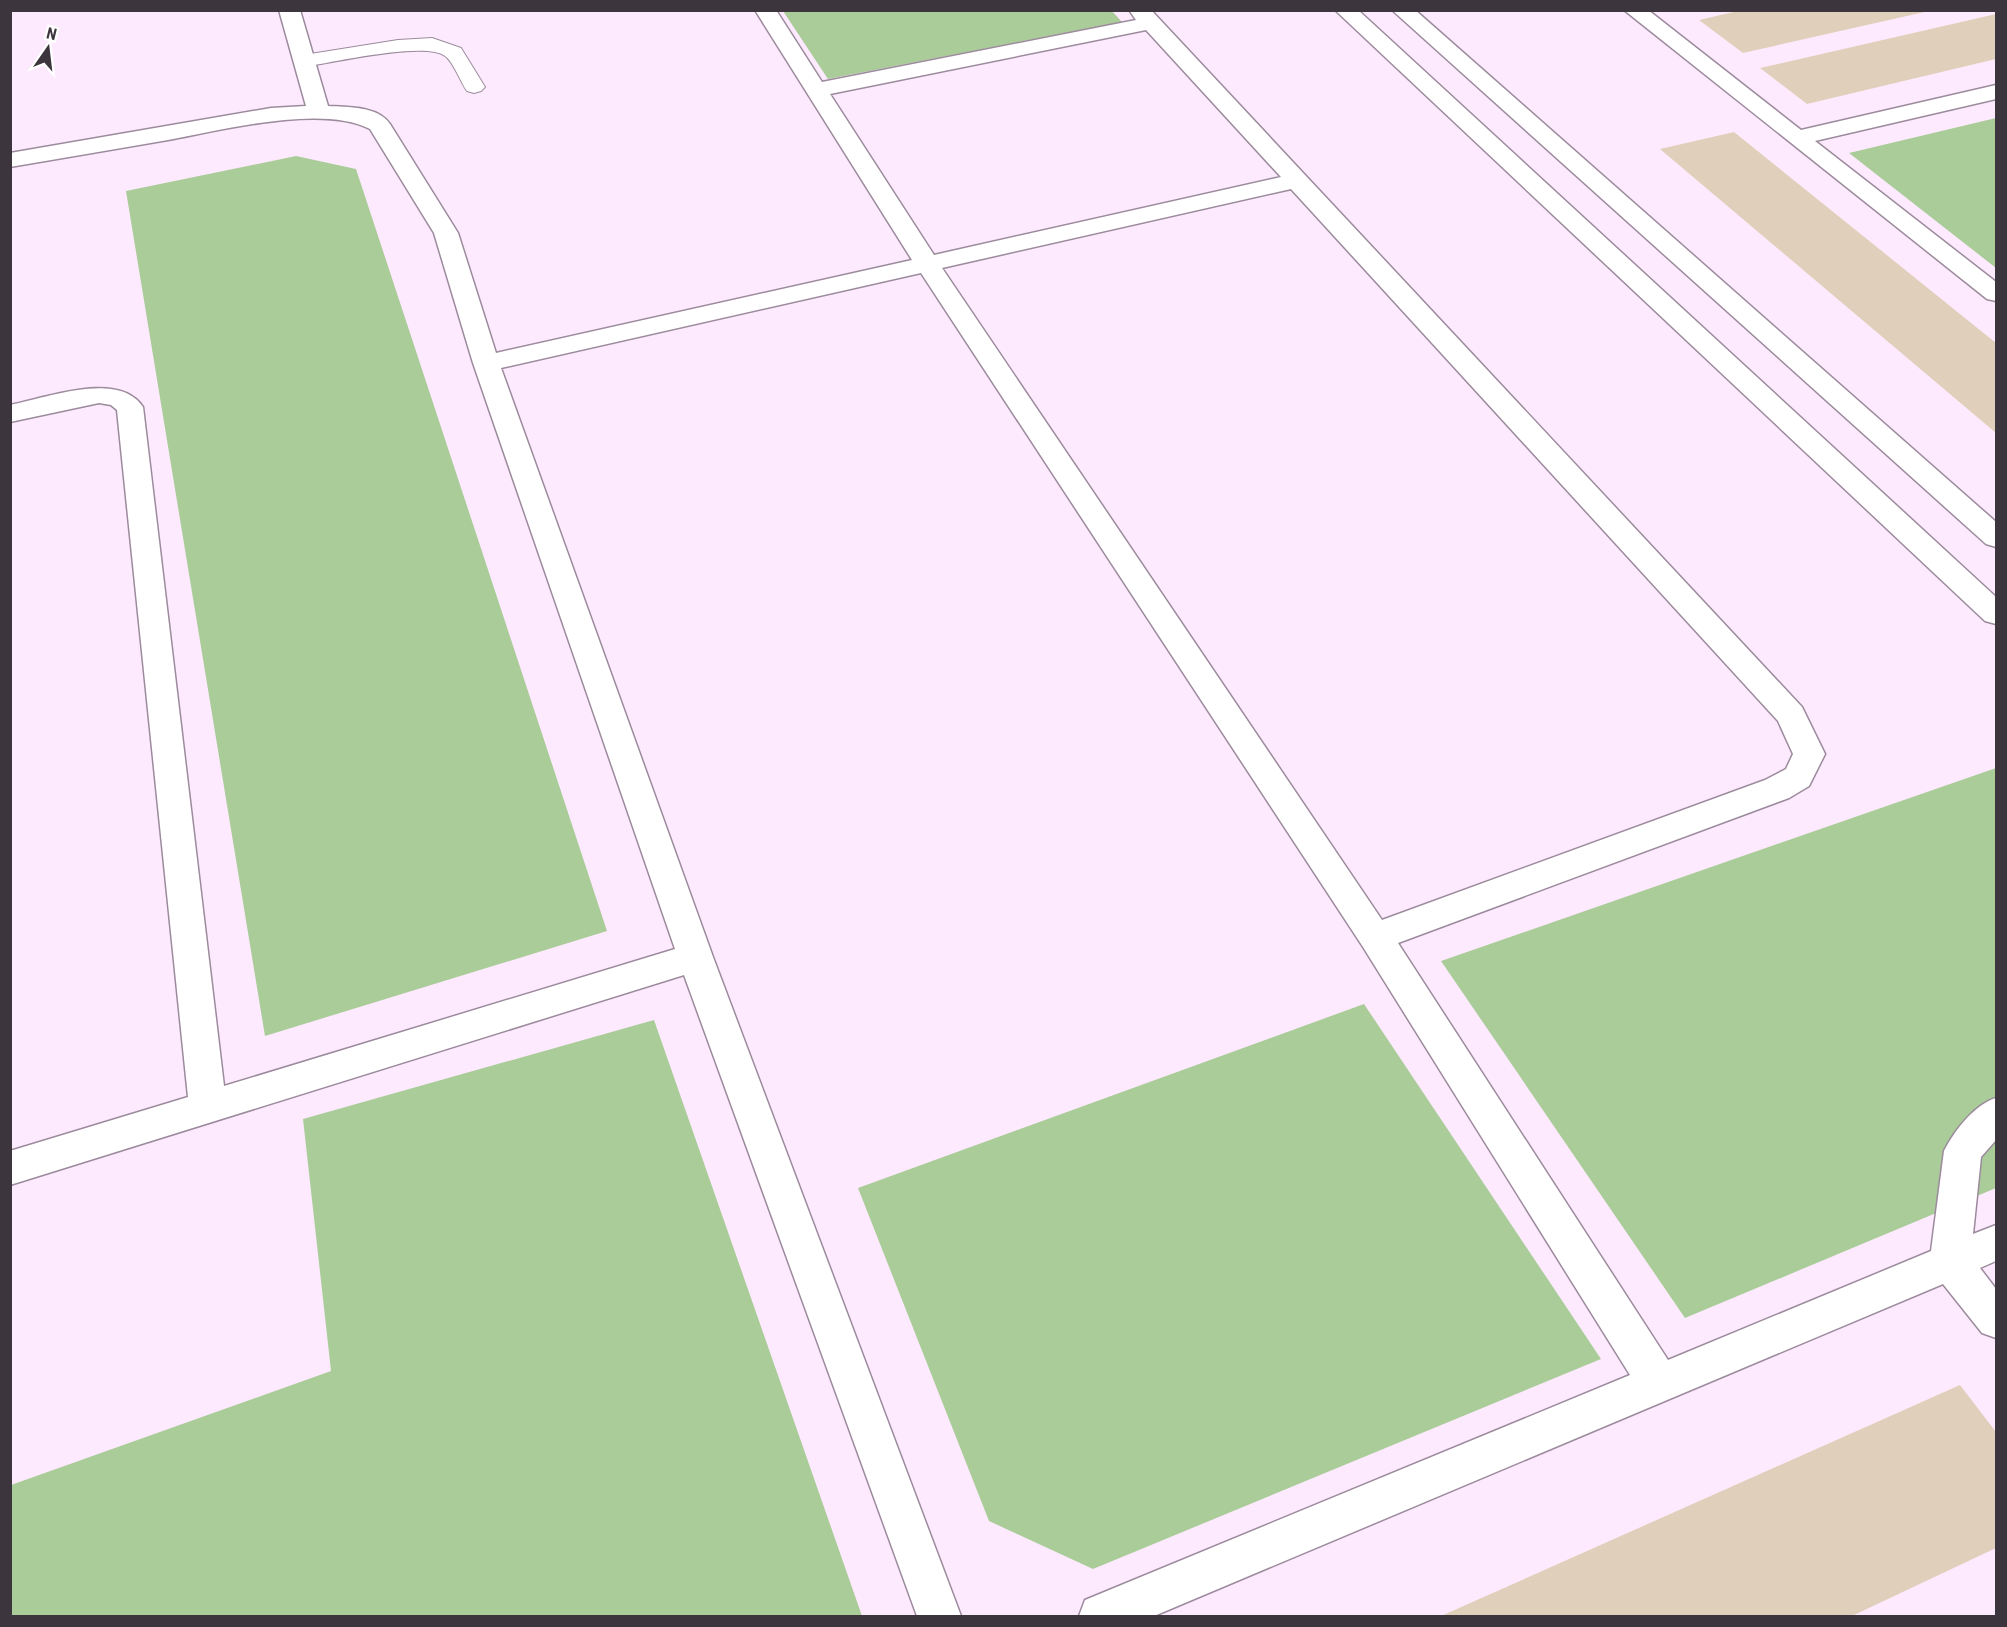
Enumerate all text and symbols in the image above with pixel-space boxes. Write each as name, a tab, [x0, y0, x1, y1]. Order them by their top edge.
north arrow	[18, 18, 78, 78]
text: N	[44, 24, 59, 44]

